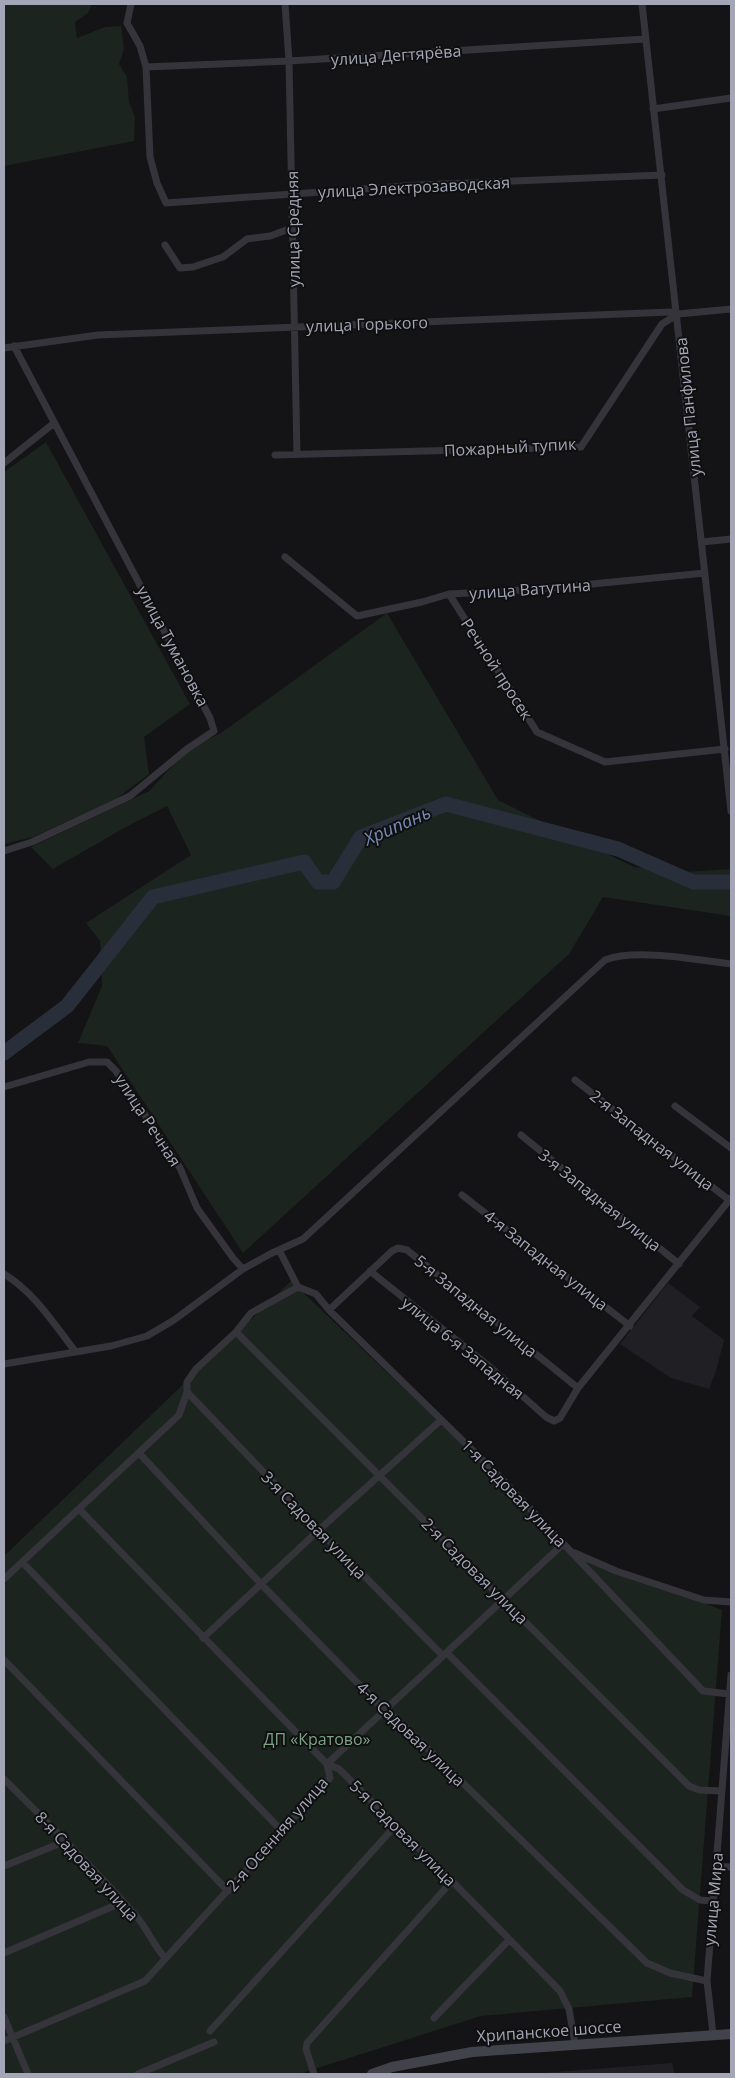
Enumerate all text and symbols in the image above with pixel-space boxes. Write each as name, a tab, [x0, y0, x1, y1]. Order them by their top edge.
street label: улица Дегтярёва	[330, 39, 462, 71]
street label: улица Средняя	[281, 171, 305, 287]
street label: улица Электрозаводская	[317, 171, 511, 203]
street label: улица Горького	[306, 311, 428, 337]
street label: улица Панфилова	[670, 336, 706, 478]
street label: Пожарный тупик	[443, 433, 577, 461]
street label: улица Ватутина	[468, 574, 592, 604]
street label: улица Тумановка	[132, 582, 214, 710]
street label: Речной просек	[456, 614, 538, 725]
water label: Хрипань	[359, 800, 434, 851]
street label: улица Речная	[110, 1069, 186, 1171]
street label: 2-я Западная улица	[585, 1085, 719, 1195]
street label: 3-я Западная улица	[534, 1144, 666, 1256]
street label: 4-я Западная улица	[479, 1205, 613, 1315]
street label: 5-я Западная улица	[410, 1250, 542, 1362]
street label: улица 6-я Западная	[397, 1292, 529, 1404]
street label: 1-я Садовая улица	[457, 1434, 571, 1552]
street label: 3-я Садовая улица	[257, 1466, 371, 1584]
street label: 2-я Садовая улица	[417, 1513, 533, 1629]
street label: 4-я Садовая улица	[352, 1677, 470, 1791]
park label: ДП «Кратово»	[263, 1728, 371, 1750]
street label: 2-я Осенняя улица	[221, 1772, 333, 1896]
street label: 5-я Садовая улица	[345, 1775, 461, 1891]
street label: 8-я Садовая улица	[30, 1806, 144, 1926]
street label: улица Мира	[698, 1851, 728, 1947]
street label: Хрипанское шоссе	[476, 2015, 622, 2047]

